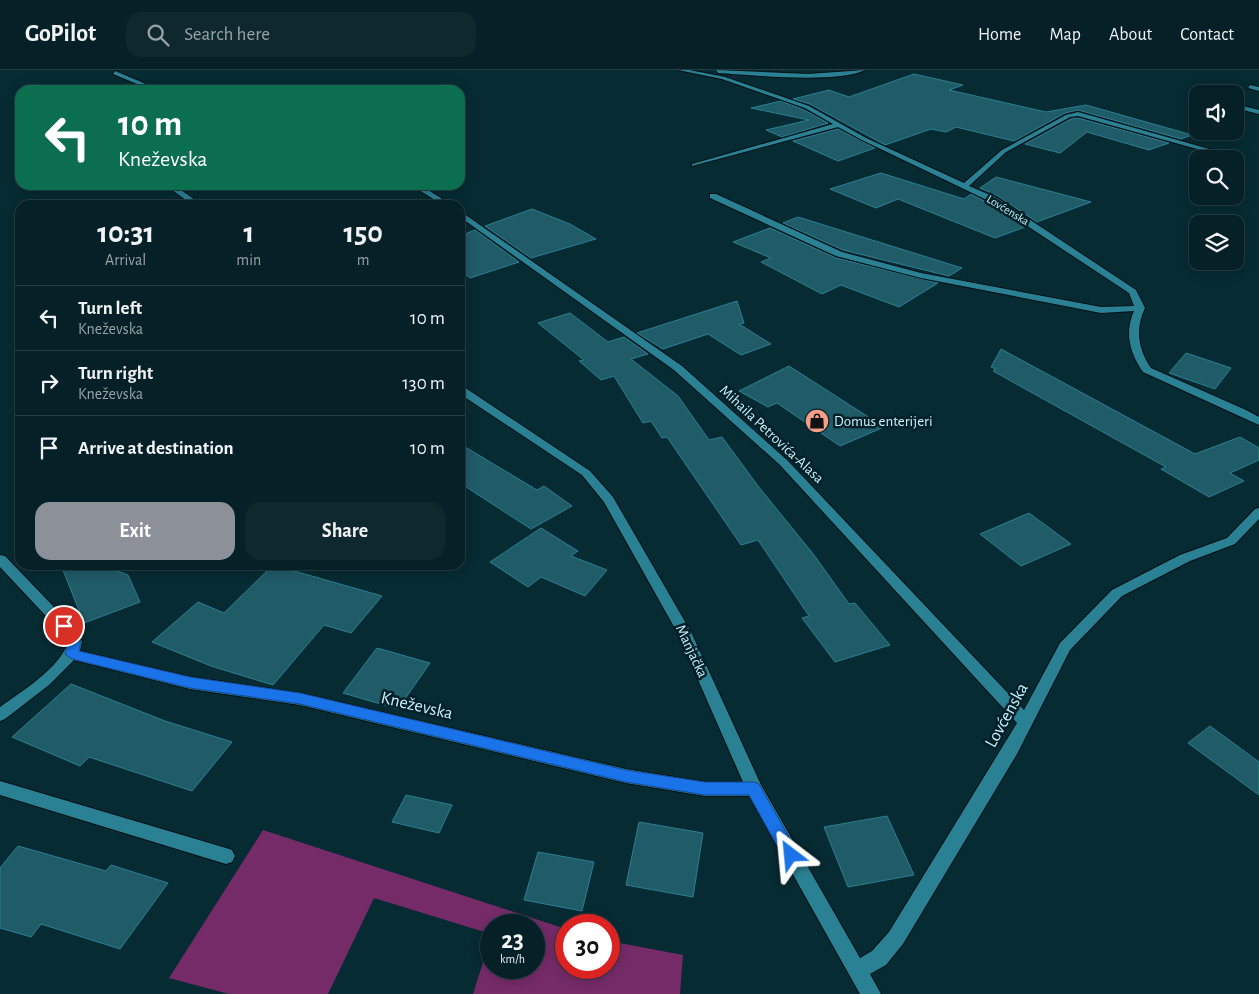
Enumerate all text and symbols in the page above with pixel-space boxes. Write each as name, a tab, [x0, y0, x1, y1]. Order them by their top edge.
search box	[126, 12, 476, 57]
icon: search	[144, 21, 172, 49]
text: GoPilot	[25, 22, 96, 46]
text: Search here	[184, 25, 270, 44]
text: Home	[978, 26, 1021, 44]
text: Map	[1049, 26, 1081, 44]
text: About	[1109, 26, 1152, 44]
text: Contact	[1180, 26, 1234, 44]
map controls	[1189, 85, 1244, 270]
button: sound	[1189, 85, 1244, 140]
icon: left	[35, 105, 100, 170]
text: 10 m	[118, 107, 182, 142]
text: Kneževska	[118, 148, 207, 170]
button: search	[1189, 150, 1244, 205]
street label: Lovćenska	[985, 193, 1032, 227]
button: layers	[1189, 215, 1244, 270]
text: 10:31	[97, 218, 154, 248]
text: 1	[243, 218, 254, 248]
text: 150	[343, 218, 383, 248]
text: Arrival	[105, 252, 146, 268]
text: min	[236, 252, 261, 268]
text: m	[357, 252, 370, 268]
text: Turn left	[78, 299, 142, 318]
icon: left	[35, 304, 63, 332]
text: 10 m	[410, 309, 445, 328]
text: Kneževska	[78, 321, 143, 337]
text: Turn right	[78, 364, 153, 383]
icon: right	[35, 369, 63, 397]
text: 130 m	[402, 374, 445, 393]
street label: Mihaila Petrovića-Alasa	[717, 383, 827, 486]
text: Kneževska	[78, 386, 143, 402]
shop icon: Domus enterijeri	[804, 408, 830, 434]
place label: Domus enterijeri	[834, 414, 933, 429]
icon: arrive	[35, 434, 63, 462]
text: Arrive at destination	[78, 439, 234, 458]
text: 10 m	[410, 439, 445, 458]
button: Exit	[35, 502, 235, 560]
button: Share	[245, 502, 445, 560]
pin	[43, 605, 85, 647]
icon: arrive	[50, 612, 78, 640]
street label: Manjačka	[673, 623, 710, 680]
street label: Lovćenska	[982, 680, 1032, 751]
street label: Kneževska	[379, 689, 454, 723]
position arrow	[764, 828, 816, 880]
speed limit sign: 30	[555, 914, 620, 979]
text: 23	[501, 928, 524, 953]
text: km/h	[500, 953, 525, 965]

